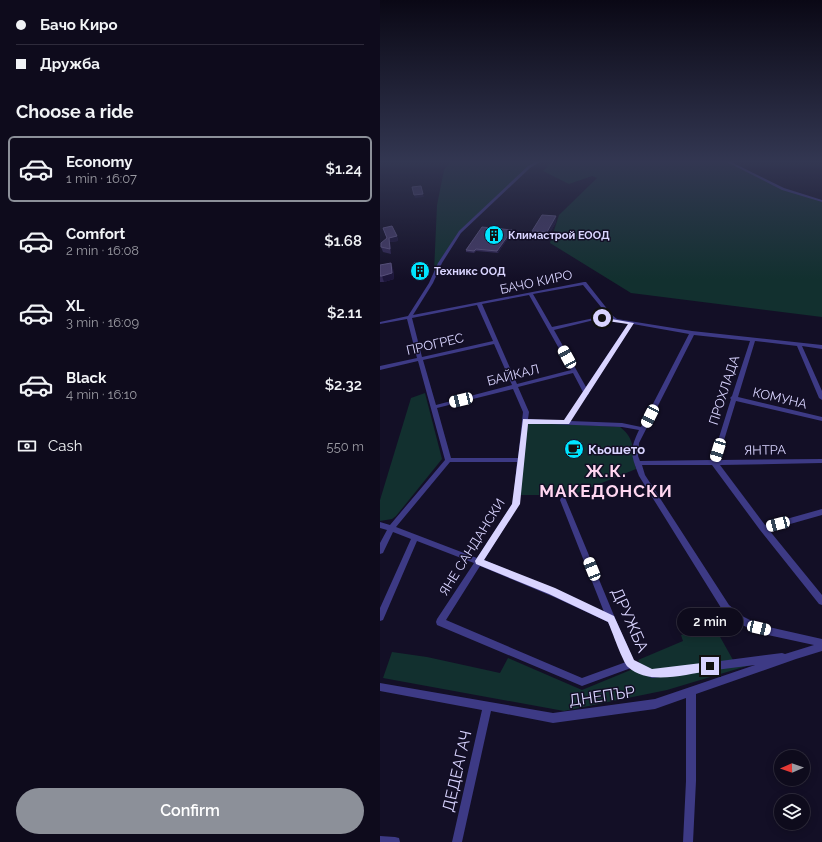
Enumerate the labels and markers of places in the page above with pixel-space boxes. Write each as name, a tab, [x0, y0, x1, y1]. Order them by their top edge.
building icon: Климастрой ЕООД	[483, 224, 505, 246]
place label: Климастрой ЕООД	[508, 229, 610, 242]
building icon: Техникс ООД	[409, 260, 431, 282]
place label: Техникс ООД	[434, 265, 506, 278]
cafe icon: Кьошето	[563, 438, 585, 460]
place label: Кьошето	[588, 442, 645, 457]

